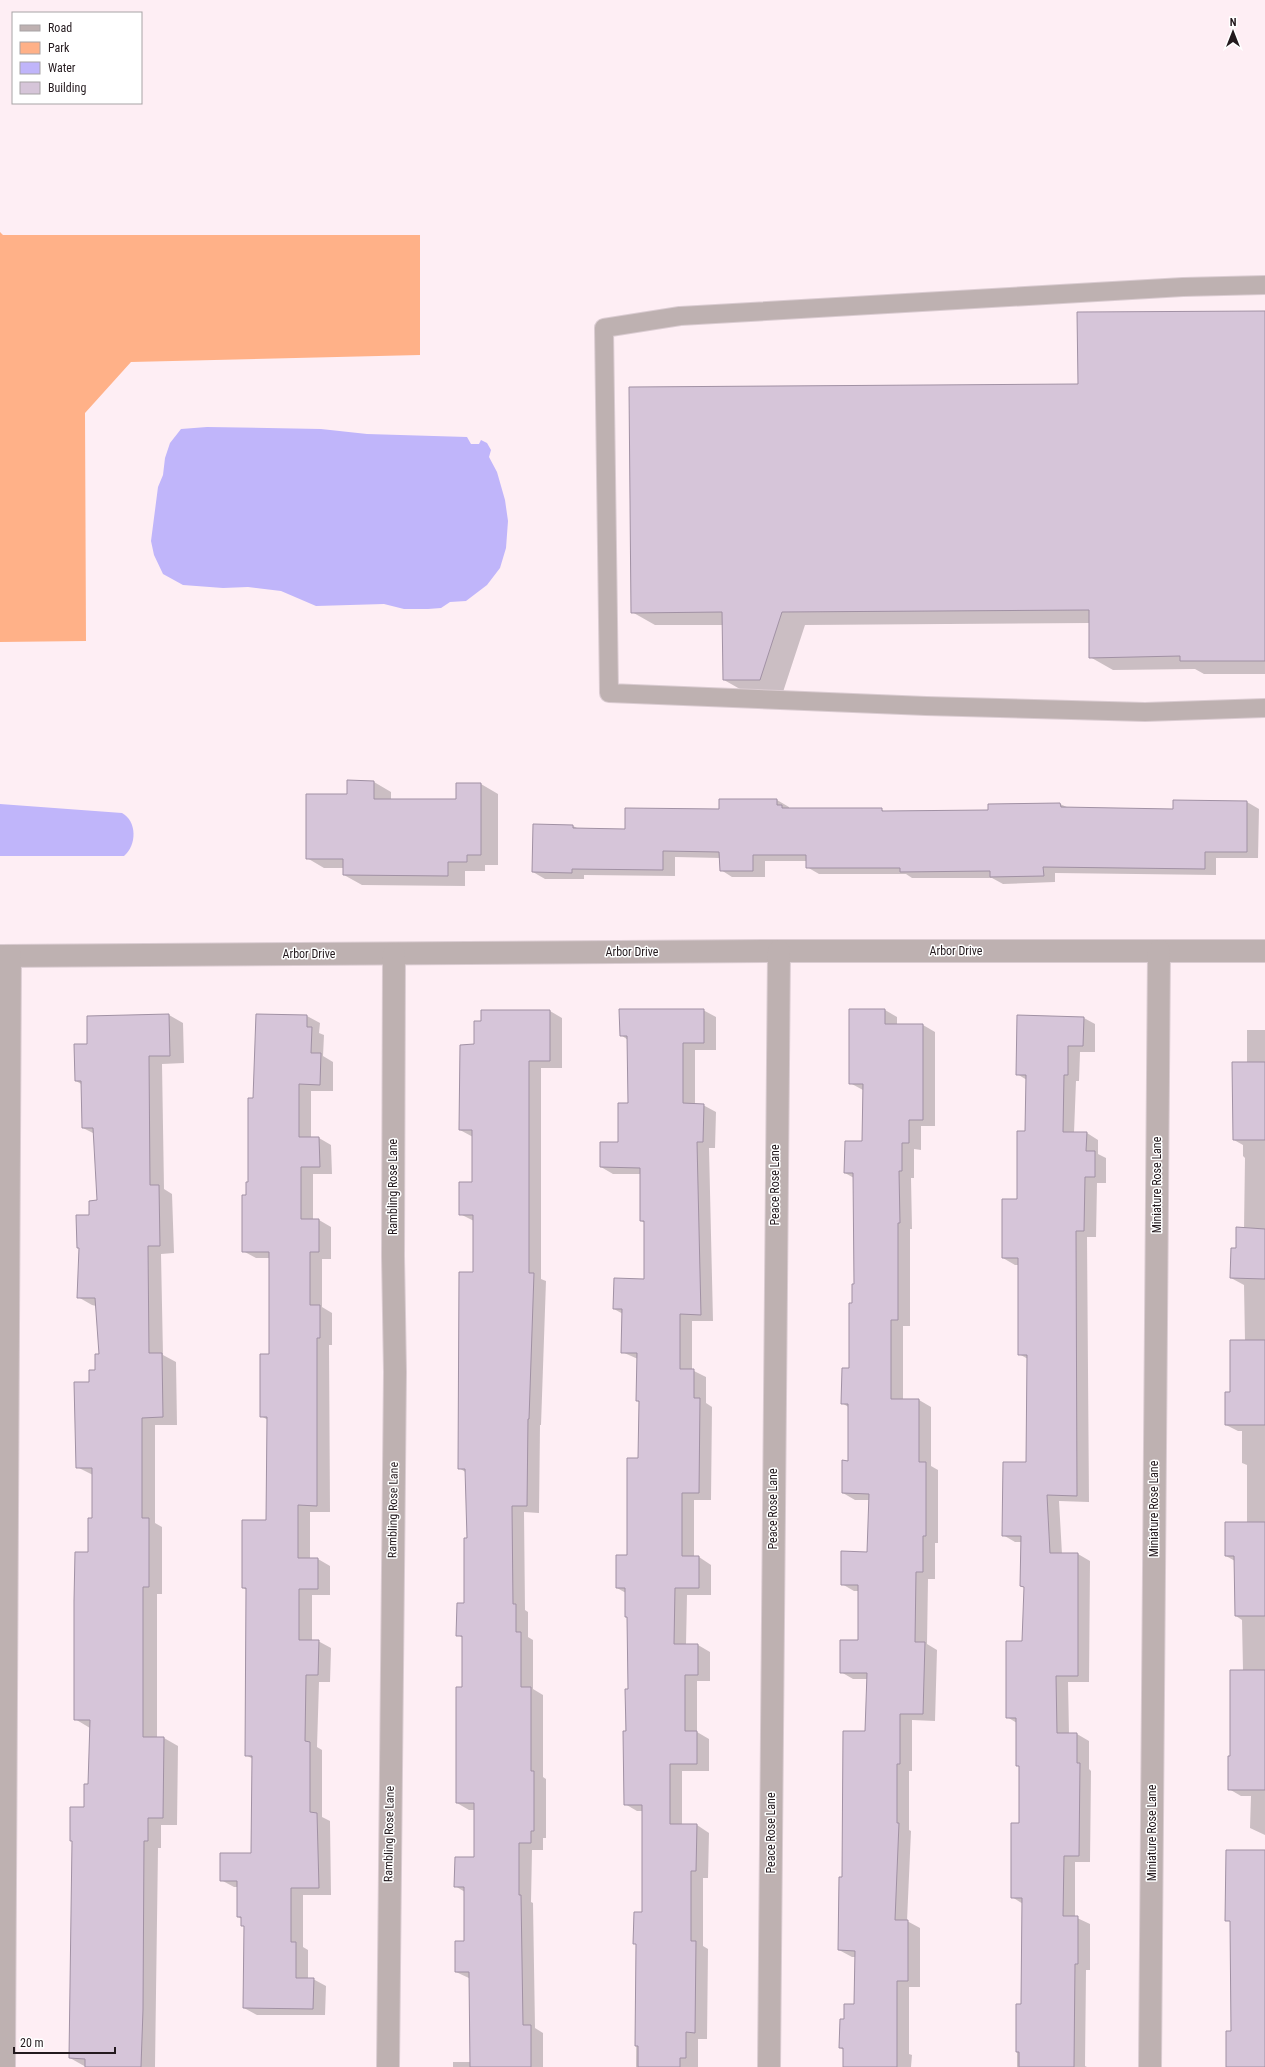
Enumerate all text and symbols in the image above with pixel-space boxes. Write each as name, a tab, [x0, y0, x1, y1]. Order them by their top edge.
legend	[12, 12, 142, 104]
north arrow	[1213, 12, 1253, 52]
text: N	[1230, 16, 1237, 29]
text: Road	[48, 21, 72, 35]
text: Park	[48, 41, 70, 55]
text: Water	[48, 61, 76, 75]
text: Building	[48, 81, 86, 95]
street label: Arbor Drive	[930, 944, 983, 958]
street label: Arbor Drive	[606, 945, 659, 959]
street label: Arbor Drive	[283, 947, 336, 961]
street label: Miniature Rose Lane	[1150, 1136, 1164, 1233]
street label: Rambling Rose Lane	[386, 1139, 400, 1235]
street label: Peace Rose Lane	[768, 1144, 782, 1226]
street label: Miniature Rose Lane	[1147, 1460, 1161, 1557]
street label: Rambling Rose Lane	[385, 1461, 401, 1558]
street label: Peace Rose Lane	[766, 1468, 780, 1550]
street label: Miniature Rose Lane	[1145, 1784, 1159, 1881]
street label: Rambling Rose Lane	[381, 1785, 397, 1882]
street label: Peace Rose Lane	[764, 1792, 778, 1874]
scale bar	[14, 2029, 115, 2055]
text: 20 m	[20, 2036, 44, 2050]

